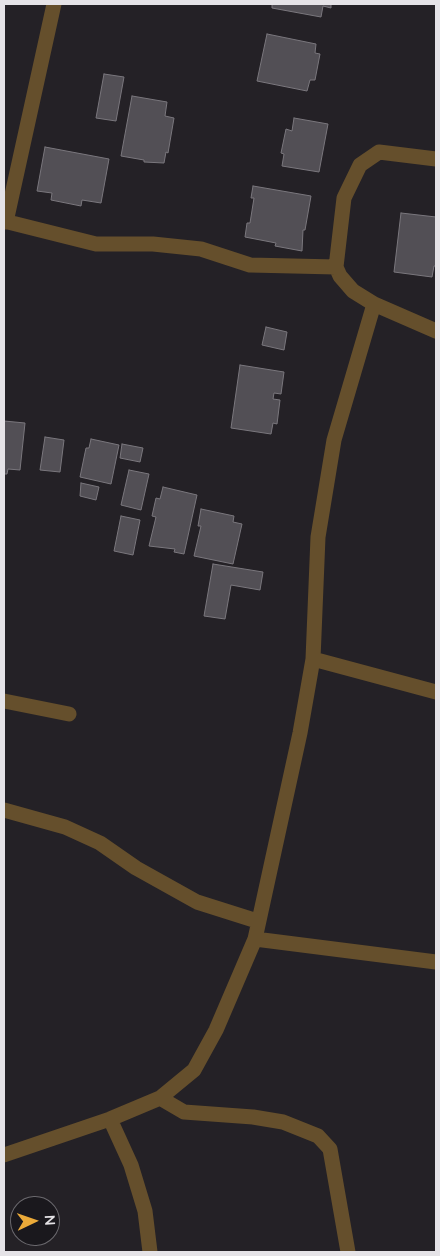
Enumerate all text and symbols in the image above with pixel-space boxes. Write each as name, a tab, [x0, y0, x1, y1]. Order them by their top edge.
north arrow	[10, 1196, 60, 1246]
text: N	[40, 1215, 59, 1226]

